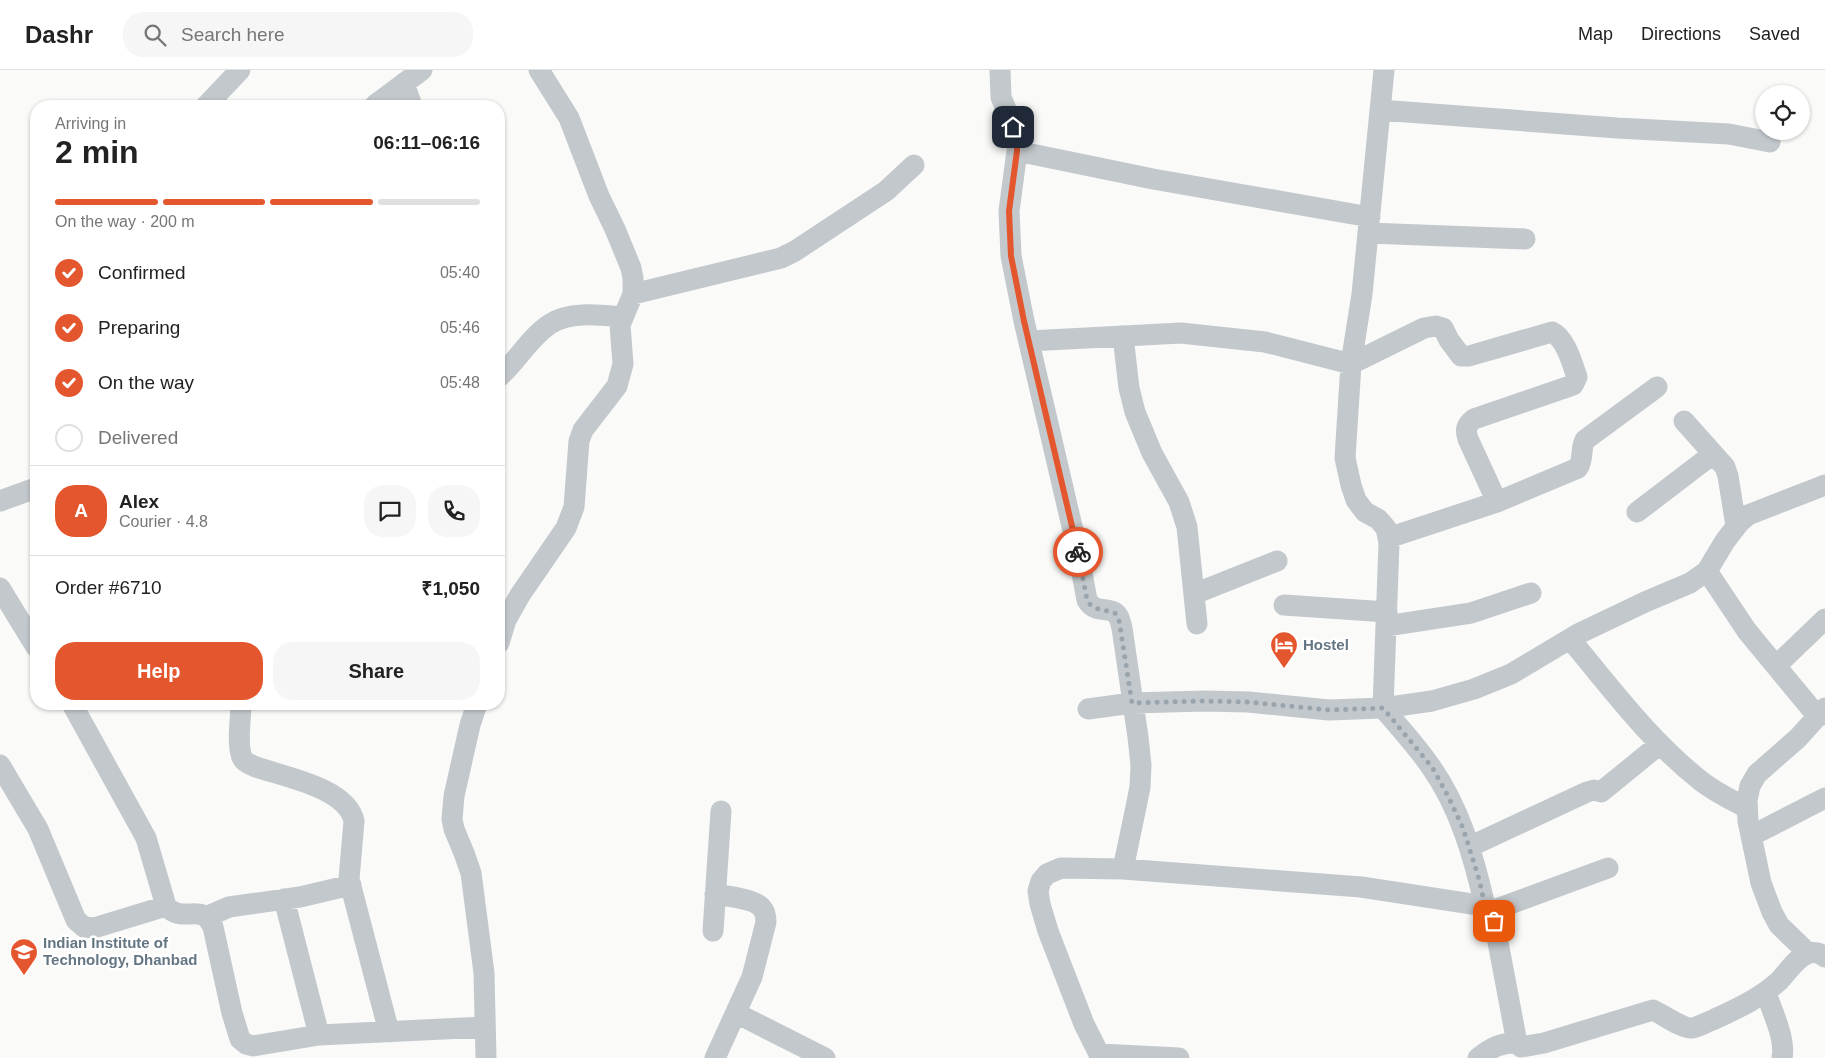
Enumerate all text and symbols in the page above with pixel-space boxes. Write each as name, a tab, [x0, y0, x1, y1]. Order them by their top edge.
search box	[123, 12, 473, 57]
text: Dashr	[25, 21, 93, 48]
icon: search	[141, 21, 169, 49]
text: Search here	[181, 24, 285, 45]
text: Map	[1578, 24, 1613, 44]
text: Directions	[1641, 24, 1721, 44]
text: Saved	[1749, 24, 1800, 44]
map controls	[1755, 85, 1810, 140]
button: locate	[1755, 85, 1810, 140]
pin	[992, 106, 1034, 148]
icon: home	[999, 113, 1027, 141]
text: Arriving in	[55, 115, 126, 132]
text: 06:11–06:16	[373, 132, 480, 153]
text: 2 min	[55, 134, 139, 170]
text: On the way · 200 m	[55, 213, 195, 230]
icon: check	[55, 259, 83, 287]
text: Confirmed	[98, 262, 186, 283]
text: 05:40	[440, 264, 480, 281]
icon: check	[55, 314, 83, 342]
text: Preparing	[98, 317, 180, 338]
text: 05:46	[440, 319, 480, 336]
icon: check	[55, 369, 83, 397]
text: On the way	[98, 372, 194, 393]
text: 05:48	[440, 374, 480, 391]
text: Delivered	[98, 427, 178, 448]
button: chat	[364, 485, 416, 537]
button: phone	[428, 485, 480, 537]
text: Alex	[119, 491, 159, 512]
text: A	[74, 500, 88, 521]
text: Courier · 4.8	[119, 513, 208, 530]
courier	[1053, 527, 1103, 577]
icon: bike	[1064, 538, 1092, 566]
text: Order #6710	[55, 577, 162, 598]
text: ₹1,050	[422, 578, 480, 599]
hotel icon: Hostel	[1269, 630, 1299, 669]
place label: Hostel	[1303, 636, 1349, 653]
button: Help	[55, 642, 263, 700]
button: Share	[273, 642, 480, 700]
pin	[1473, 900, 1515, 942]
icon: bag	[1480, 907, 1508, 935]
place label: Indian Institute of Technology, Dhanbad	[43, 934, 197, 968]
school or university icon: Indian Institute of Technology, Dhanbad	[9, 937, 39, 976]

